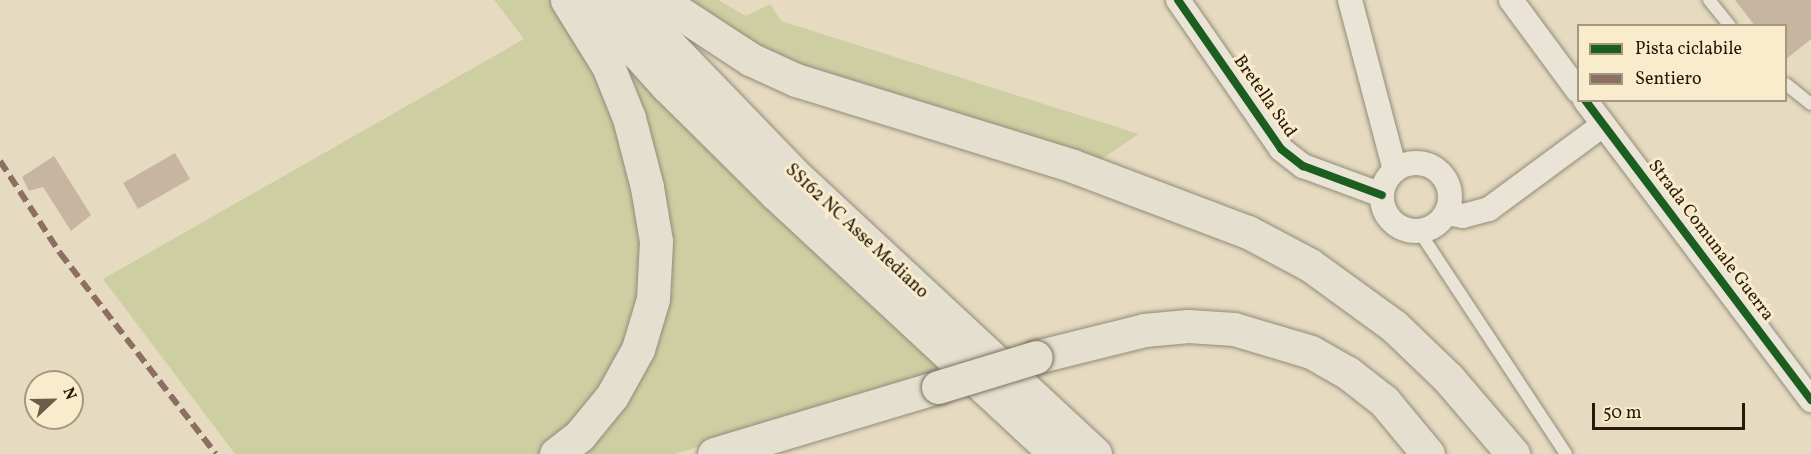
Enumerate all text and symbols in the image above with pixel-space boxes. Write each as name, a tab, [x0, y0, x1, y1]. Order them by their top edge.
legend	[1577, 24, 1787, 102]
text: Pista ciclabile	[1635, 37, 1742, 62]
street label: Bretella Sud	[1228, 52, 1300, 142]
text: Sentiero	[1635, 67, 1702, 92]
street label: Strada Comunale Guerra	[1642, 156, 1778, 326]
street label: SS162 NC Asse Mediano	[780, 160, 932, 304]
north arrow	[24, 370, 84, 430]
text: N	[56, 384, 81, 404]
scale bar	[1595, 391, 1748, 429]
text: 50 m	[1603, 401, 1642, 426]

